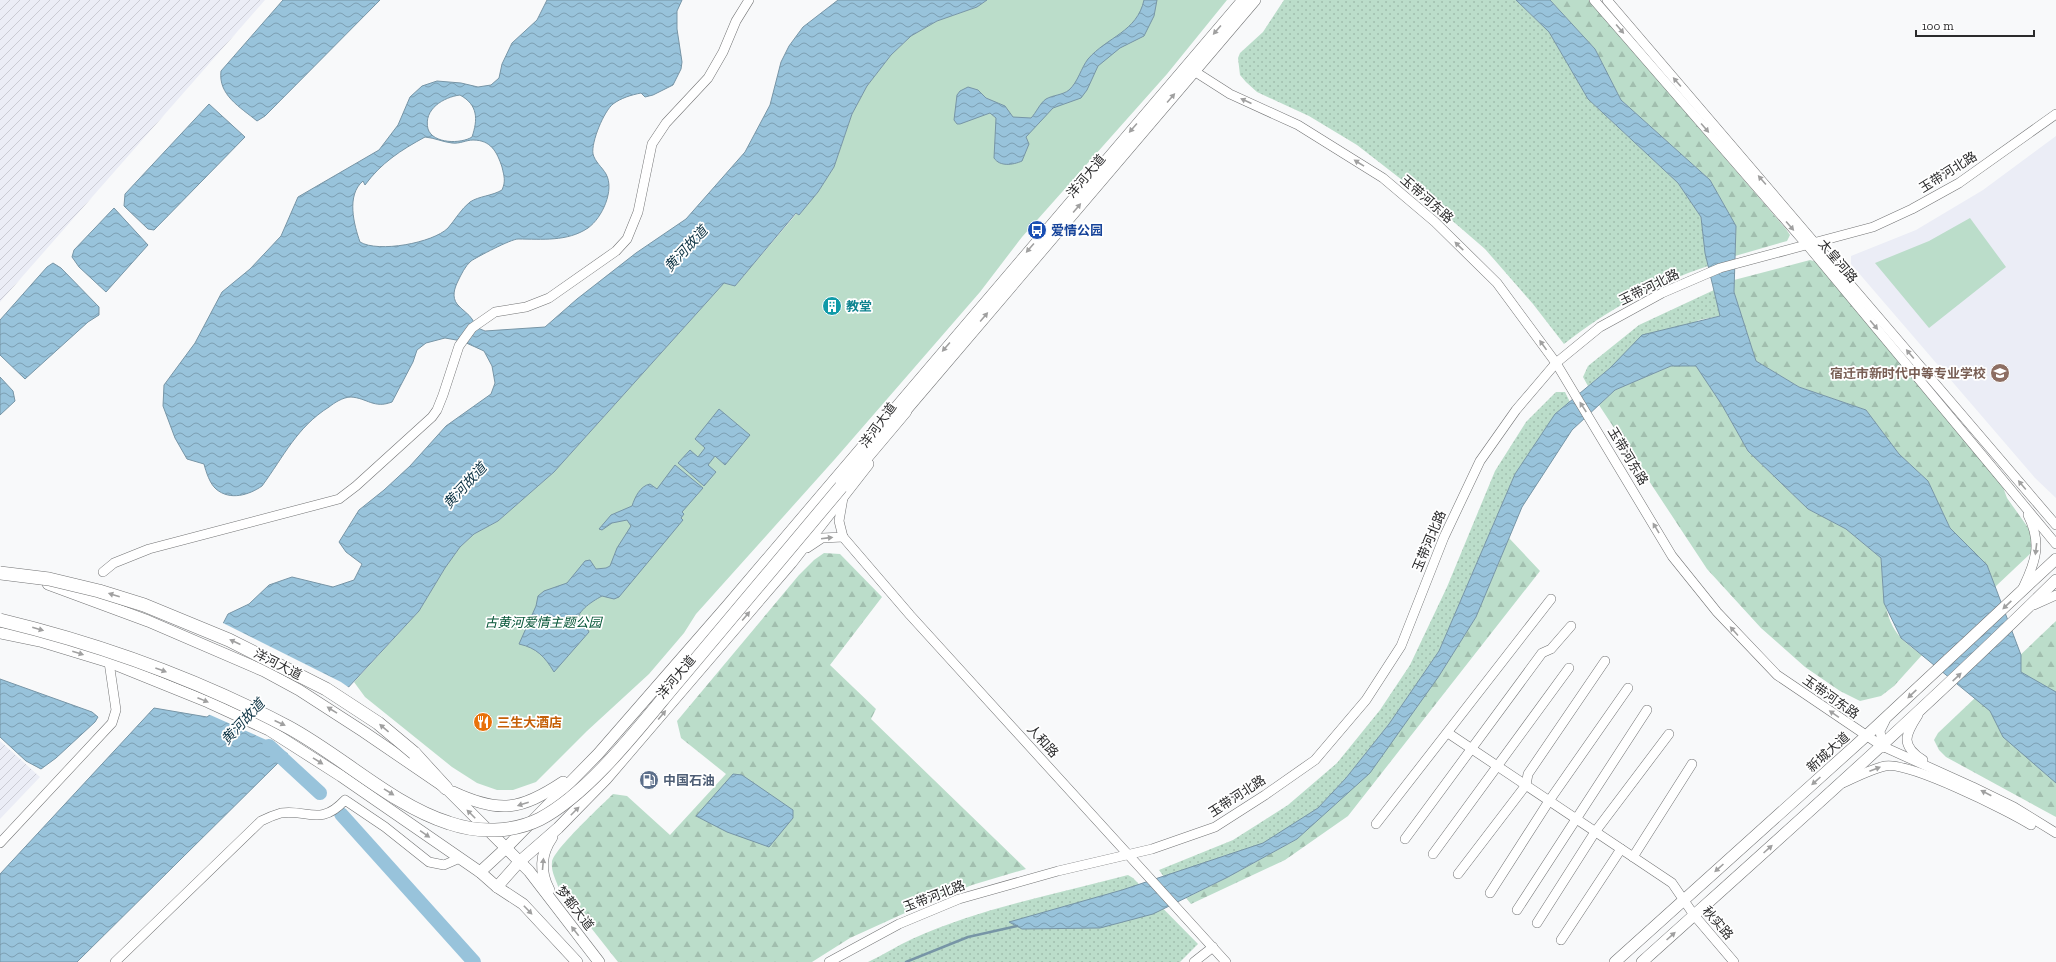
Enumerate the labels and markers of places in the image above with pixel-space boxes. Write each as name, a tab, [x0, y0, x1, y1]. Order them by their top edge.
bus stop icon: 爱情公园	[1026, 219, 1048, 241]
place label: 爱情公园	[1051, 223, 1103, 238]
building icon: 教堂	[821, 295, 843, 317]
place label: 教堂	[846, 299, 872, 314]
school or university icon: 宿迁市新时代中等专业学校	[1989, 362, 2011, 384]
place label: 宿迁市新时代中等专业学校	[1830, 366, 1986, 381]
restaurant icon: 三生大酒店	[472, 711, 494, 733]
place label: 三生大酒店	[497, 715, 562, 730]
fuel station icon: 中国石油	[638, 769, 660, 791]
place label: 中国石油	[663, 773, 715, 788]

